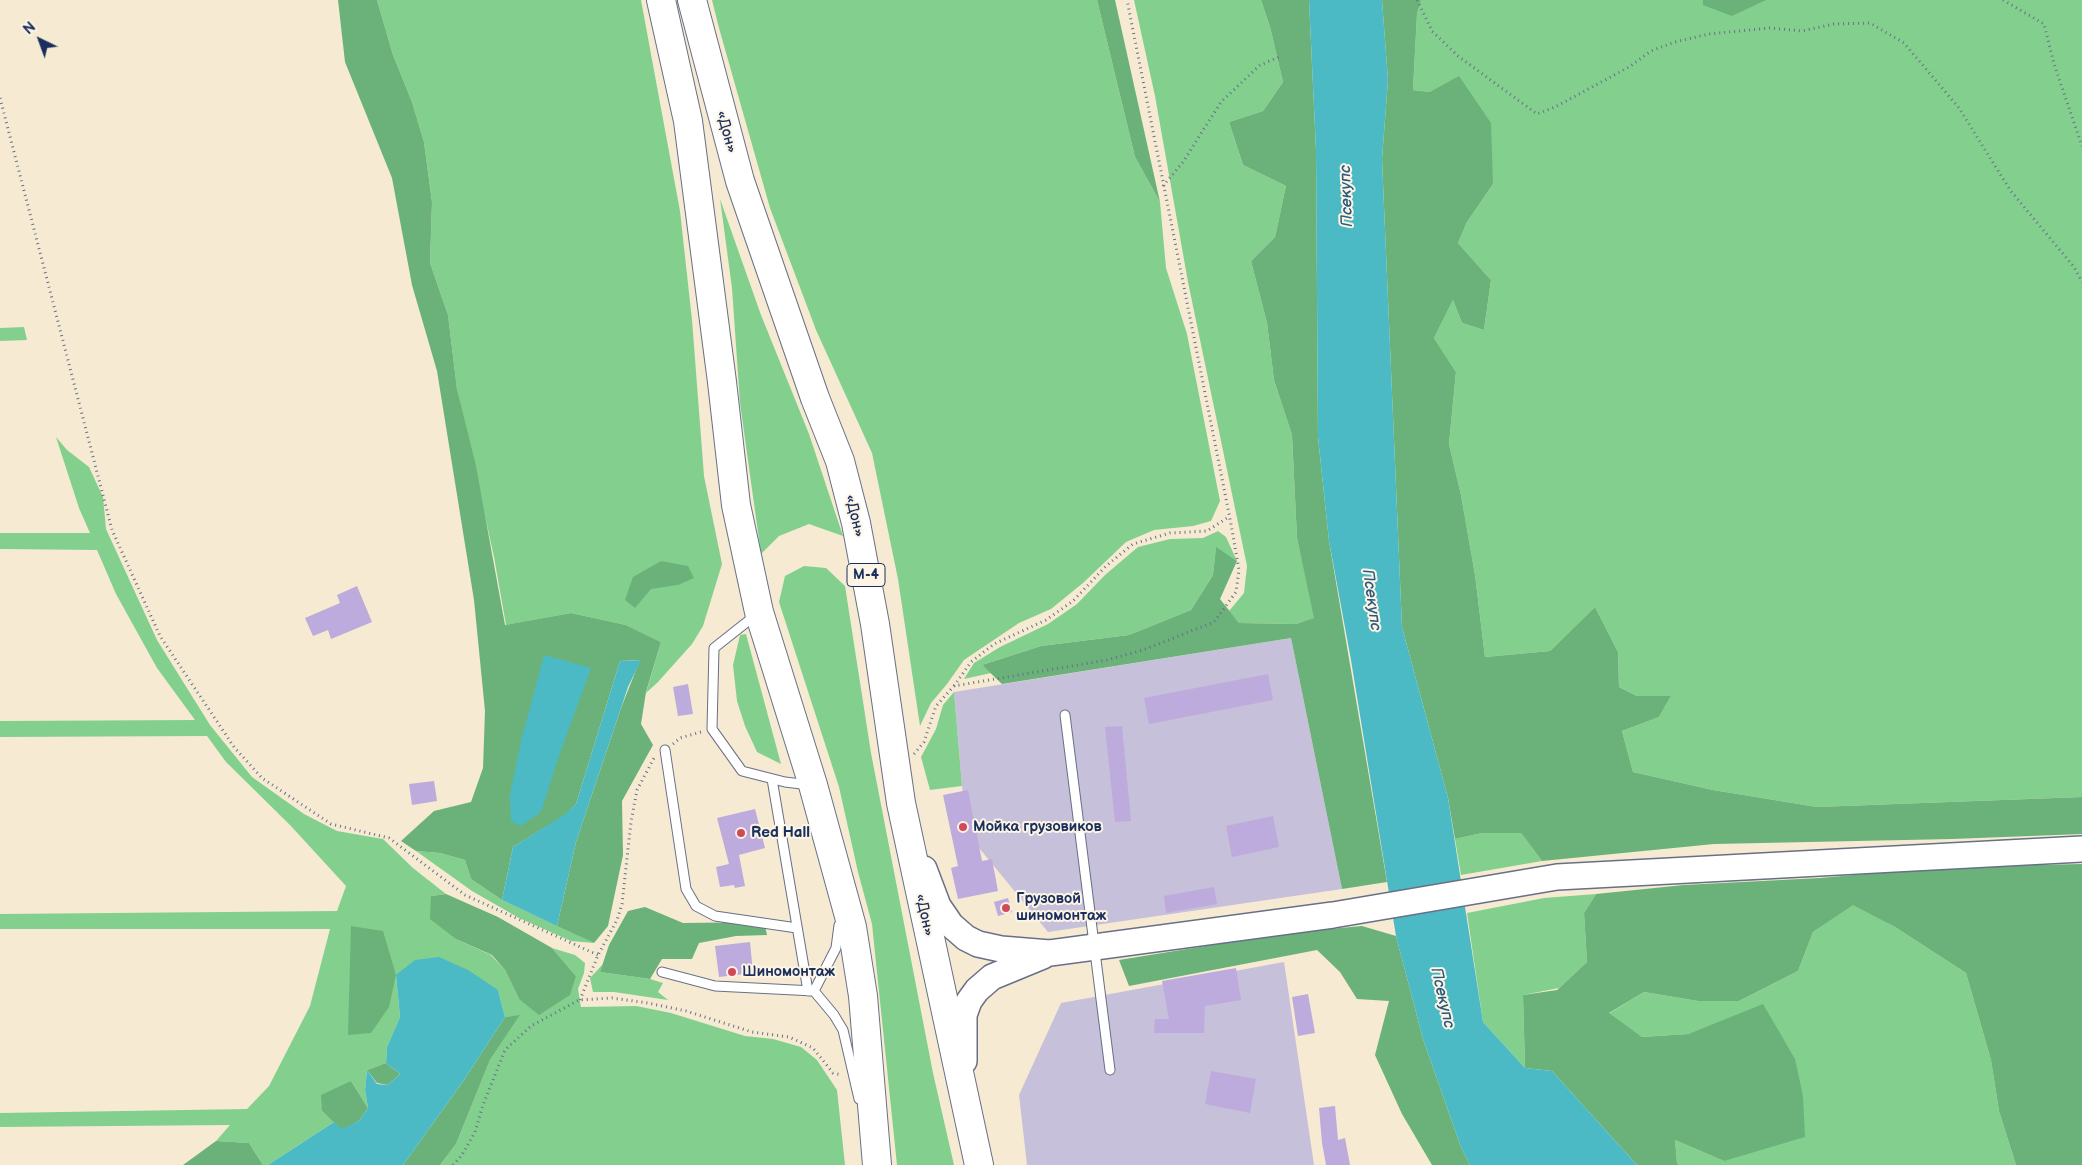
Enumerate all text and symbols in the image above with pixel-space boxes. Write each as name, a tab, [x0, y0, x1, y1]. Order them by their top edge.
north arrow	[15, 15, 65, 65]
text: N	[20, 19, 39, 38]
street label: «Дон»	[712, 109, 740, 155]
water label: Псекупс	[1336, 165, 1358, 227]
street label: «Дон»	[840, 493, 868, 539]
road number: М-4	[847, 564, 885, 586]
water label: Псекупс	[1357, 568, 1385, 632]
place label: Мойка грузовиков	[973, 818, 1102, 836]
marker: Мойка грузовиков	[957, 821, 969, 833]
place label: Red Hall	[751, 824, 810, 842]
marker: Red Hall	[735, 827, 747, 839]
place label: Грузовой шиномонтаж	[1016, 890, 1106, 925]
street label: «Дон»	[911, 892, 937, 938]
marker: Грузовой шиномонтаж	[1000, 902, 1012, 914]
place label: Шиномонтаж	[742, 963, 835, 981]
marker: Шиномонтаж	[726, 966, 738, 978]
water label: Псекупс	[1426, 966, 1458, 1030]

